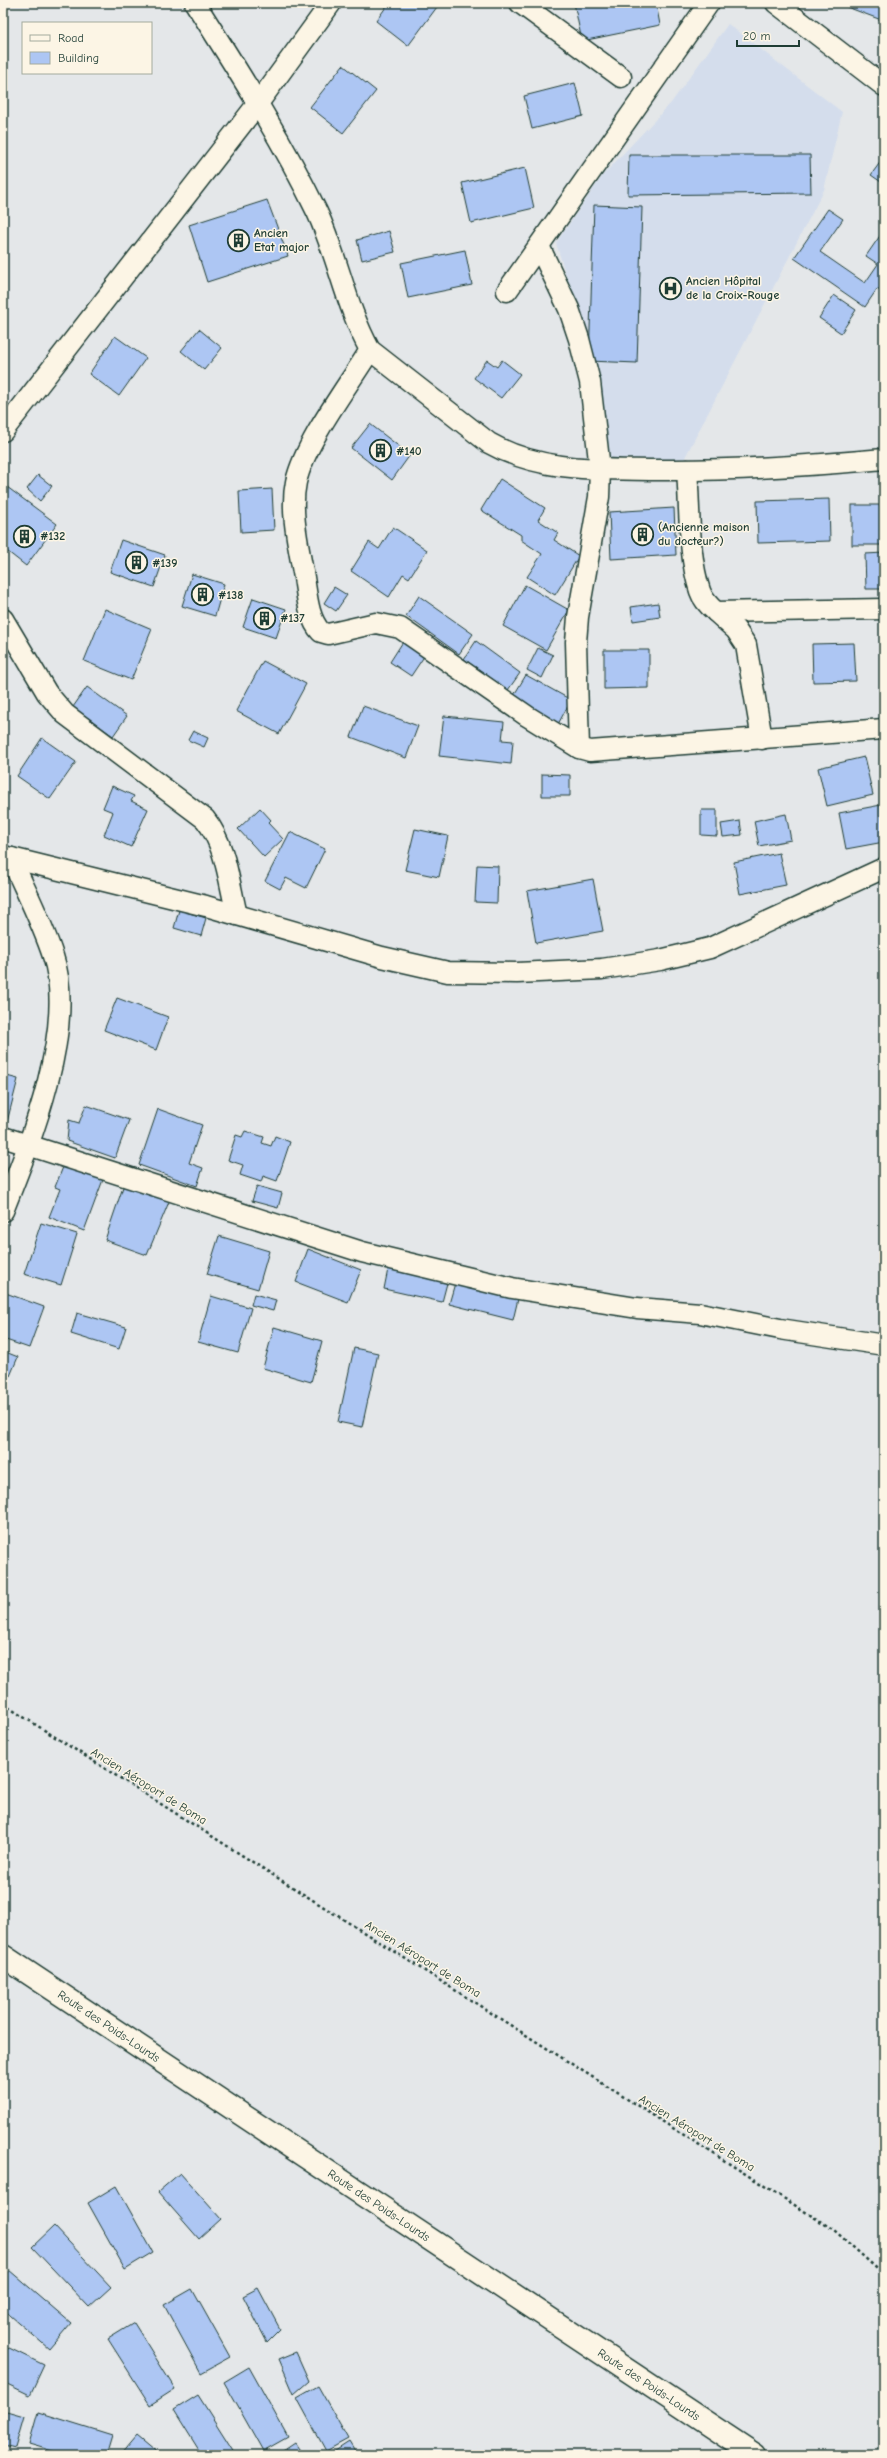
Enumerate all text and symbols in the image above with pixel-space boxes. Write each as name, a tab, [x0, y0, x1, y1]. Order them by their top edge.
legend	[22, 22, 152, 74]
scale bar	[737, 22, 799, 48]
text: 20 m	[743, 29, 771, 43]
text: Road	[58, 31, 84, 45]
text: Building	[58, 51, 99, 65]
place label: Ancien Etat major	[254, 226, 309, 254]
building icon: Ancien Etat major	[225, 227, 251, 253]
place label: Ancien Hôpital de la Croix-Rouge	[686, 274, 779, 302]
hospital icon: Ancien Hôpital de la Croix-Rouge	[658, 275, 684, 301]
building icon: #140	[368, 438, 394, 464]
place label: #140	[396, 444, 422, 458]
place label: (Ancienne maison du docteur?)	[658, 520, 749, 548]
building icon: (Ancienne maison du docteur?)	[630, 521, 656, 547]
building icon: #132	[12, 523, 38, 549]
place label: #132	[40, 529, 65, 543]
building icon: #139	[124, 550, 150, 576]
place label: #139	[152, 556, 177, 570]
building icon: #138	[190, 582, 216, 608]
place label: #138	[218, 588, 243, 602]
building icon: #137	[251, 605, 277, 631]
place label: #137	[280, 611, 305, 625]
street label: Ancien Aéroport de Boma	[89, 1745, 209, 1827]
street label: Ancien Aéroport de Boma	[363, 1918, 483, 2000]
street label: Route des Poids-Lourds	[55, 1987, 163, 2065]
street label: Ancien Aéroport de Boma	[637, 2092, 757, 2174]
street label: Route des Poids-Lourds	[325, 2166, 433, 2244]
street label: Route des Poids-Lourds	[595, 2346, 702, 2423]

